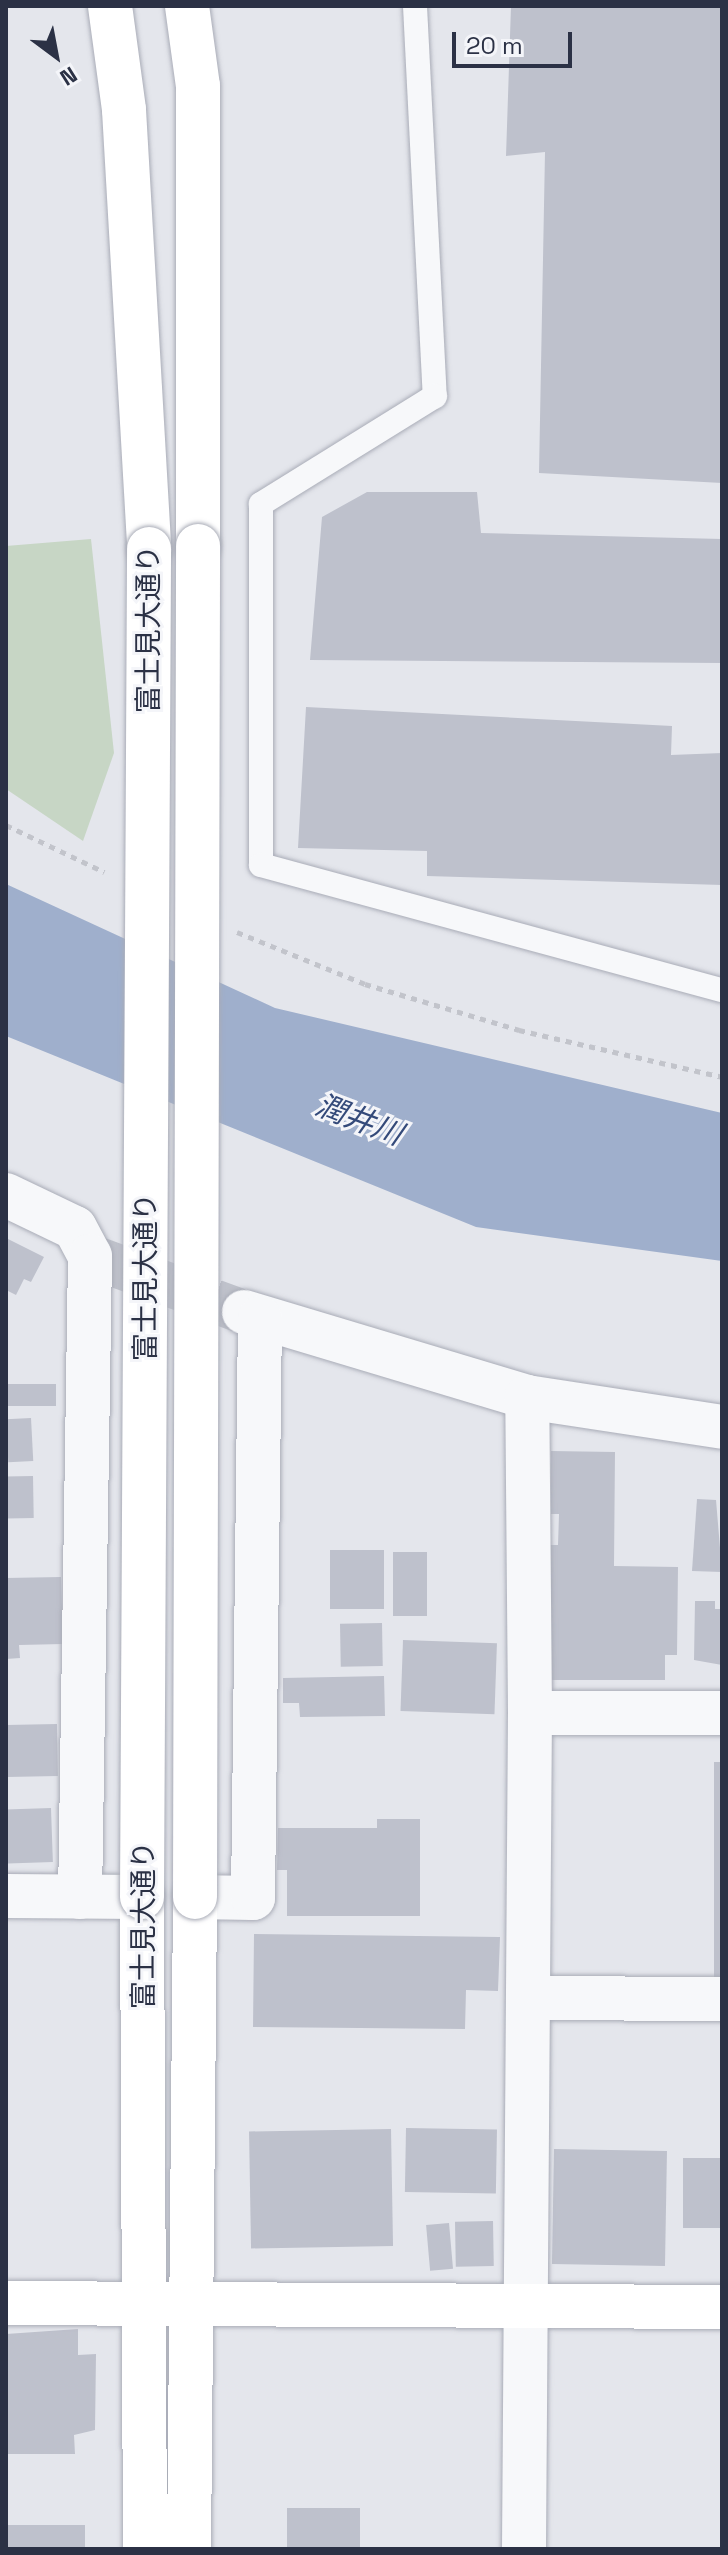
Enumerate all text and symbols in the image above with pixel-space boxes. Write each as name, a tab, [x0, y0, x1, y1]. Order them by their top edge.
north arrow	[16, 16, 96, 96]
scale bar	[456, 16, 576, 66]
text: 20 m	[466, 30, 523, 61]
text: N	[55, 61, 82, 92]
street label: 富士見大通り	[131, 545, 165, 713]
water label: 潤井川	[311, 1087, 407, 1153]
street label: 富士見大通り	[128, 1193, 162, 1361]
street label: 富士見大通り	[126, 1841, 160, 2009]

